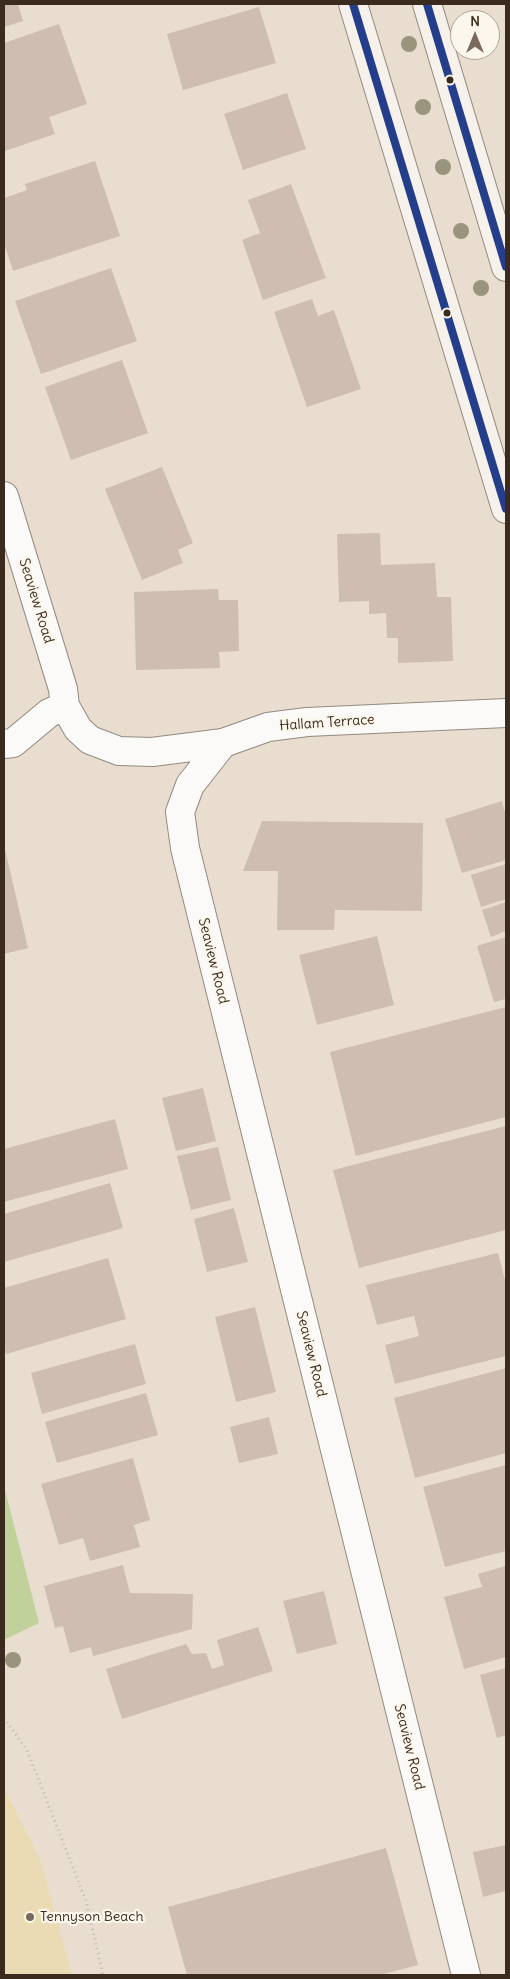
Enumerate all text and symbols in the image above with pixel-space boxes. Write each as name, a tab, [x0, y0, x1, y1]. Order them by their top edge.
north arrow	[450, 10, 500, 60]
text: N	[470, 12, 480, 30]
unlabelled marker	[445, 75, 455, 85]
unlabelled marker	[442, 308, 452, 318]
street label: Seaview Road	[15, 556, 57, 646]
street label: Hallam Terrace	[279, 711, 375, 735]
street label: Seaview Road	[194, 916, 232, 1006]
street label: Seaview Road	[292, 1309, 330, 1399]
street label: Seaview Road	[390, 1702, 428, 1792]
place label: Tennyson Beach	[40, 1909, 144, 1925]
marker: Tennyson Beach	[24, 1911, 36, 1923]

